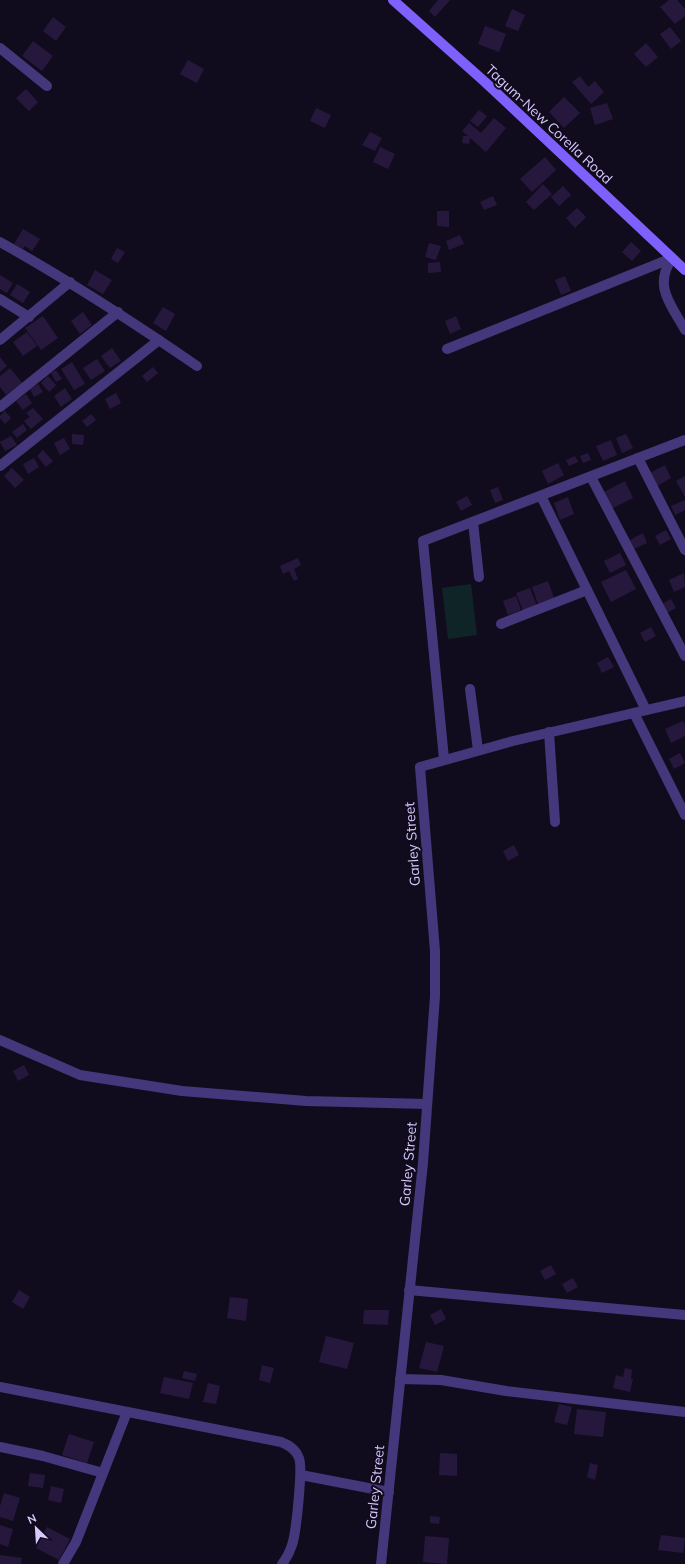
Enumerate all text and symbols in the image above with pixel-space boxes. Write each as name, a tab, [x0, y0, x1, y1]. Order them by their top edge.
street label: Tagum-New Corella Road	[482, 60, 616, 188]
street label: Garley Street	[400, 801, 424, 887]
street label: Garley Street	[395, 1121, 421, 1207]
street label: Garley Street	[362, 1444, 388, 1530]
north arrow	[16, 1508, 56, 1548]
text: N	[25, 1511, 38, 1527]

